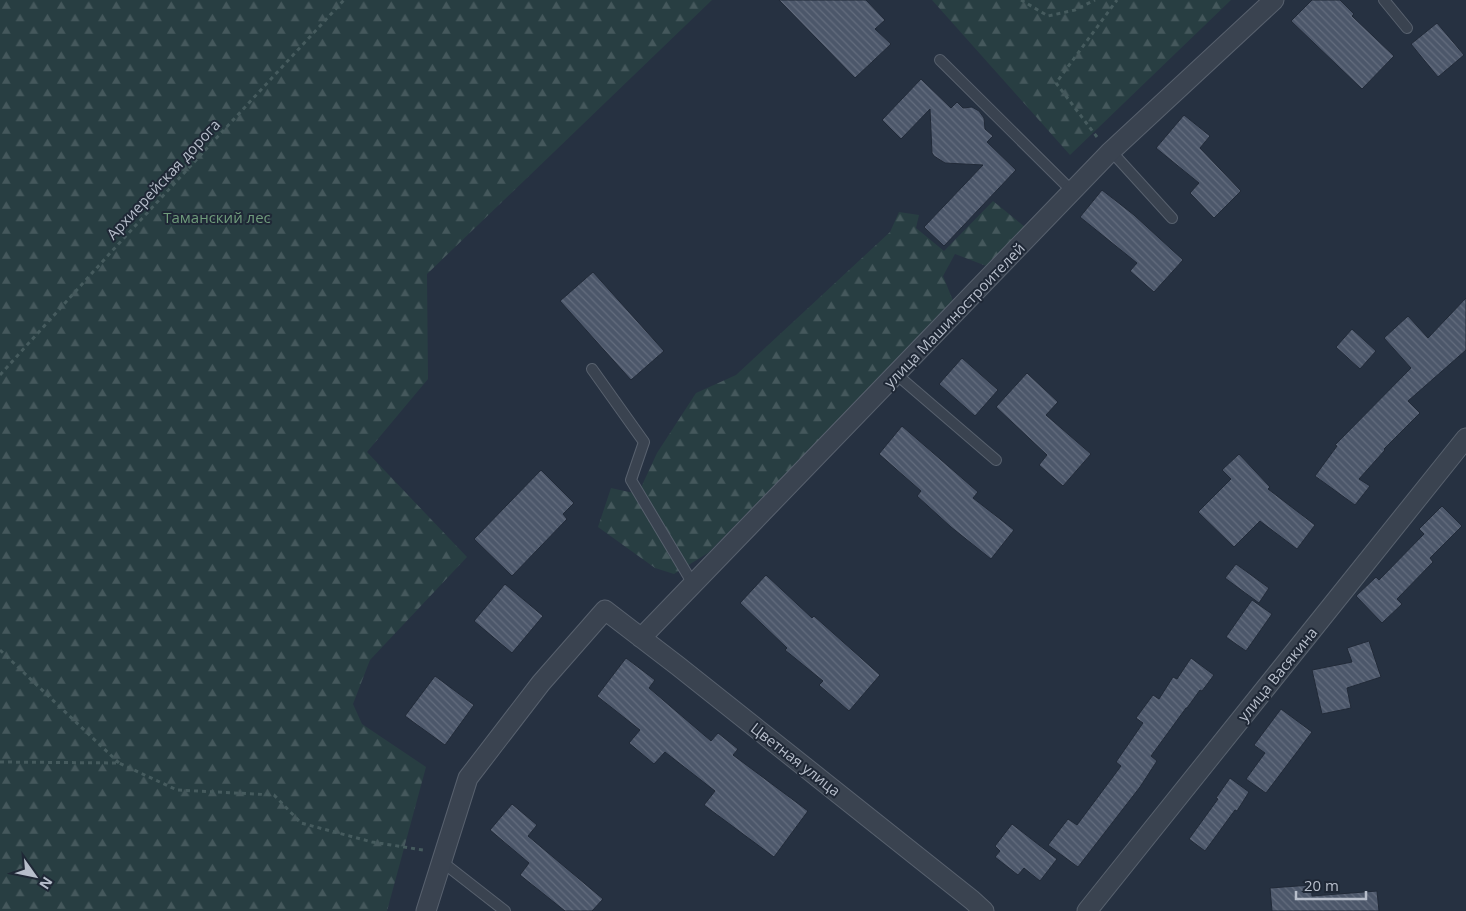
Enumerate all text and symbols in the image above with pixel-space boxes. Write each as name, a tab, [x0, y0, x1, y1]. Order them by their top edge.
street label: Архиерейская дорога	[102, 115, 224, 243]
park label: Таманский лес	[163, 207, 271, 227]
street label: улица Машиностроителей	[879, 238, 1029, 392]
street label: улица Васякина	[1233, 623, 1321, 725]
street label: Цветная улица	[747, 718, 845, 800]
north arrow	[10, 851, 60, 901]
scale bar	[1296, 868, 1366, 900]
text: N	[35, 873, 57, 893]
text: 20 m	[1304, 875, 1339, 895]

